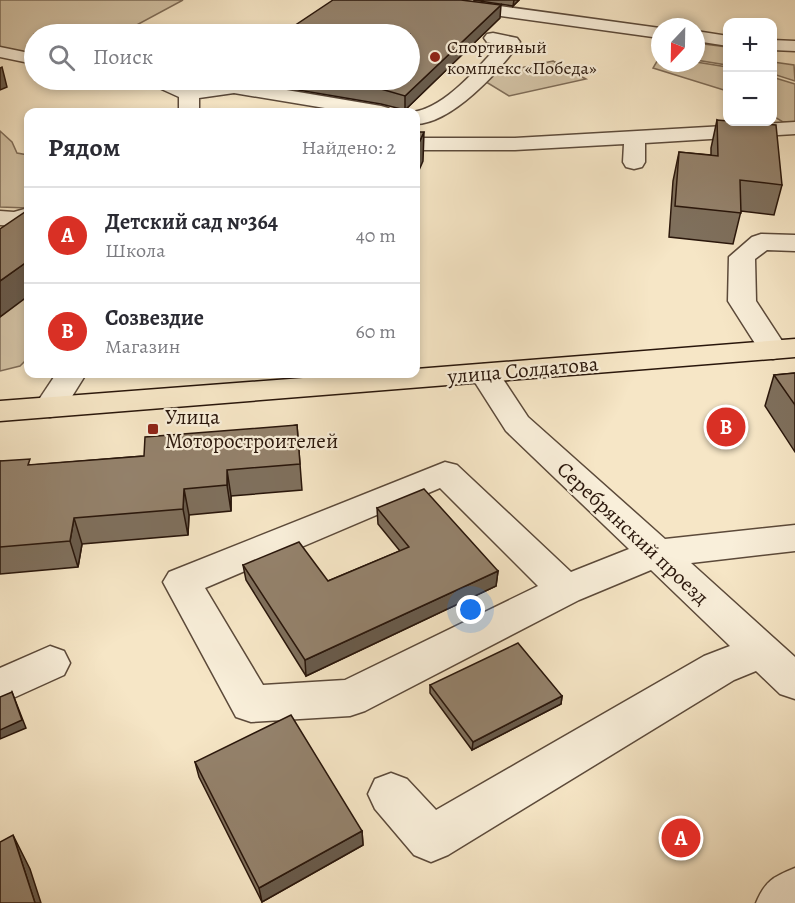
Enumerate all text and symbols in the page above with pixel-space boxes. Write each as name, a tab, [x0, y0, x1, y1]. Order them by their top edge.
north arrow	[651, 18, 705, 72]
map controls	[723, 18, 777, 126]
button: +	[723, 18, 777, 72]
search box	[24, 24, 420, 90]
place label: Спортивный комплекс «Победа»	[447, 35, 597, 80]
icon: search	[45, 41, 78, 74]
text: Поиск	[93, 42, 153, 72]
marker: Спортивный комплекс «Победа»	[428, 50, 442, 64]
button: −	[723, 72, 777, 126]
text: Рядом	[48, 130, 120, 165]
text: Найдено: 2	[301, 134, 396, 161]
text: Детский сад №364	[105, 207, 278, 237]
text: A	[61, 222, 74, 249]
text: 40 m	[356, 222, 396, 249]
text: Школа	[105, 237, 165, 264]
text: Созвездие	[105, 303, 204, 333]
text: B	[61, 318, 74, 345]
text: 60 m	[356, 318, 396, 345]
text: Магазин	[105, 333, 180, 360]
street label: улица Солдатова	[445, 349, 600, 391]
place label: Улица Моторостроителей	[165, 403, 338, 455]
pin: B	[706, 404, 746, 450]
marker: Улица Моторостроителей	[146, 422, 160, 436]
street label: Серебрянский проезд	[551, 455, 715, 611]
your location	[456, 595, 485, 624]
pin: A	[662, 816, 700, 860]

